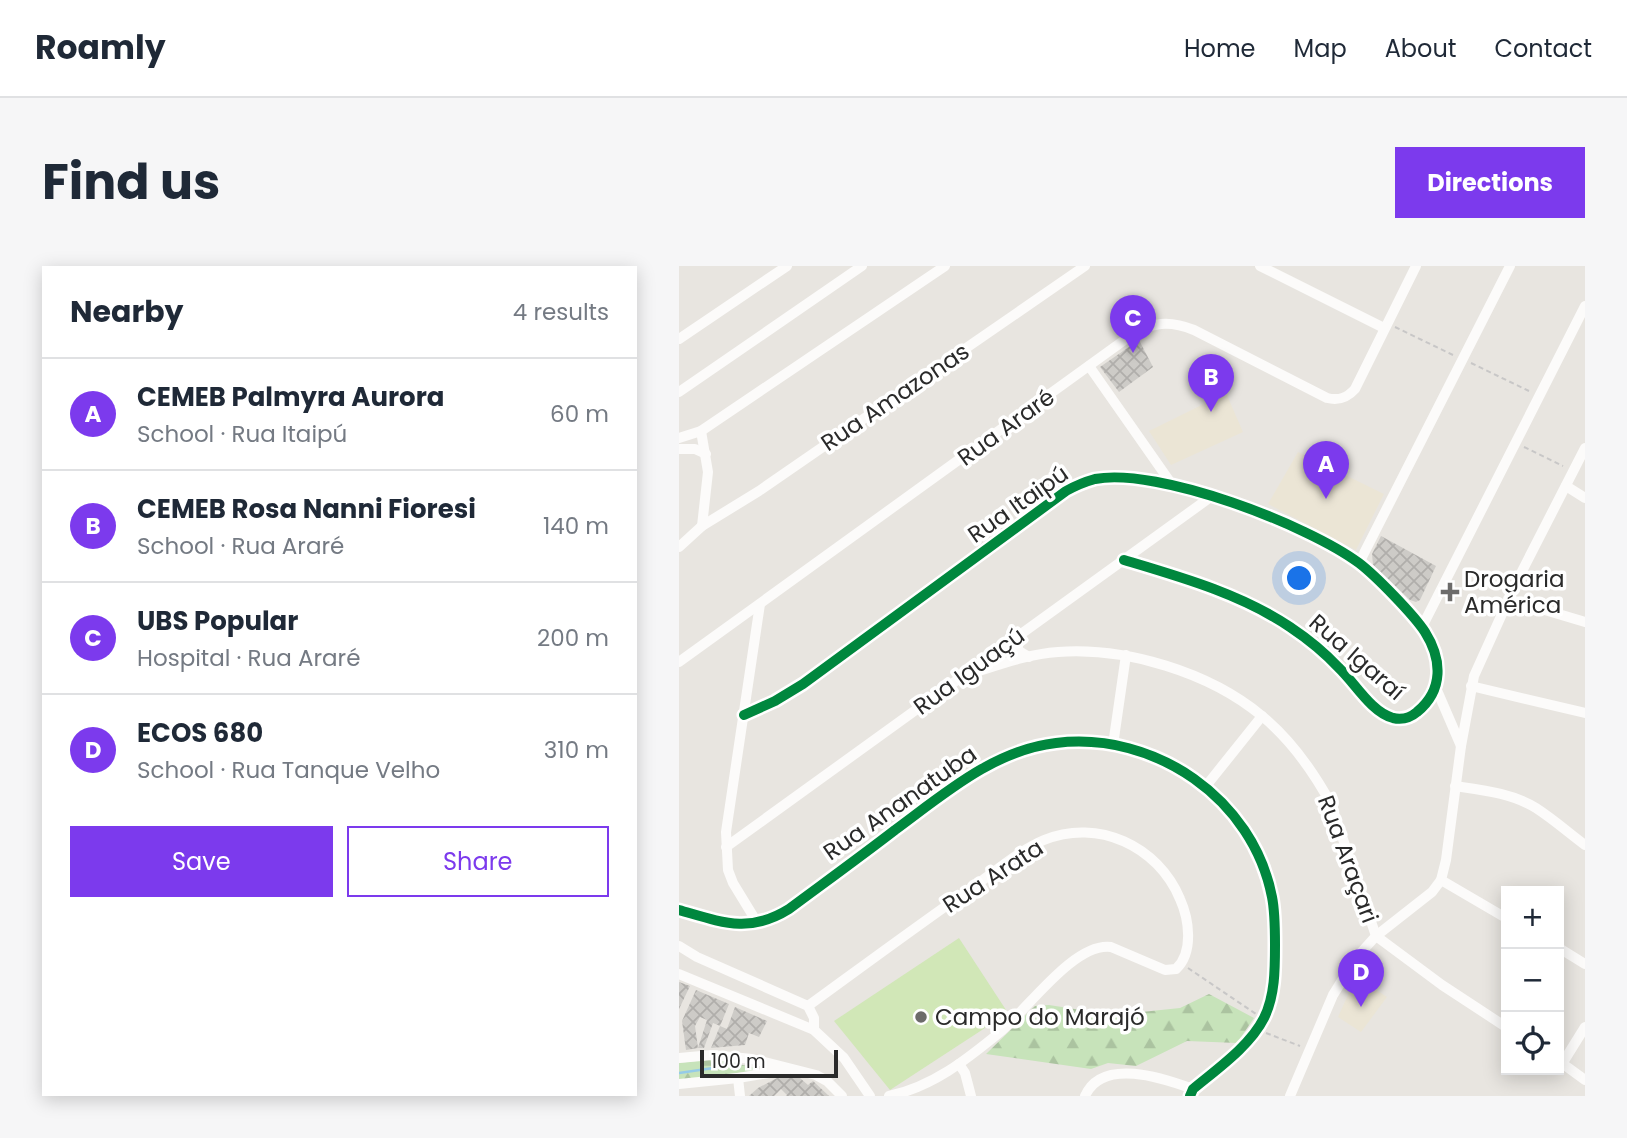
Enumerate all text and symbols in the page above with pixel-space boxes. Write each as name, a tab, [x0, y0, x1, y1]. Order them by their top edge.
text: Roamly	[35, 24, 165, 71]
text: Home	[1184, 32, 1256, 65]
text: Map	[1294, 32, 1347, 65]
text: About	[1385, 32, 1456, 65]
text: Contact	[1494, 32, 1592, 65]
button: Directions	[1395, 147, 1585, 218]
text: Find us	[42, 148, 220, 216]
text: Nearby	[70, 290, 184, 333]
pin: C	[1110, 295, 1156, 353]
text: 4 results	[513, 296, 609, 328]
street label: Rua Amazonas	[815, 335, 975, 459]
pin: B	[1188, 354, 1234, 412]
text: CEMEB Palmyra Aurora	[137, 379, 444, 415]
street label: Rua Araré	[951, 381, 1061, 473]
text: A	[85, 398, 101, 430]
text: 60 m	[550, 398, 609, 430]
text: School · Rua Itaipú	[137, 418, 347, 450]
pin: A	[1303, 441, 1349, 499]
street label: Rua Itaipú	[961, 458, 1075, 550]
text: CEMEB Rosa Nanni Fioresi	[137, 491, 476, 527]
text: B	[85, 510, 101, 542]
text: 140 m	[543, 510, 609, 542]
text: School · Rua Araré	[137, 530, 344, 562]
your location	[1282, 561, 1316, 595]
place label: Drogaria América	[1464, 563, 1564, 621]
marker: Drogaria América	[1442, 584, 1458, 600]
text: UBS Popular	[137, 603, 298, 639]
street label: Rua Igaraí	[1302, 607, 1412, 708]
street label: Rua Iguaçú	[907, 620, 1031, 722]
text: C	[84, 622, 102, 654]
text: 200 m	[537, 622, 609, 654]
text: Hospital · Rua Araré	[137, 642, 360, 674]
text: ECOS 680	[137, 715, 263, 751]
text: D	[85, 734, 101, 766]
text: 310 m	[544, 734, 609, 766]
street label: Rua Ananatuba	[817, 738, 983, 868]
text: School · Rua Tanque Velho	[137, 754, 440, 786]
street label: Rua Araçari	[1310, 791, 1386, 927]
button: Save	[70, 826, 333, 897]
button: Share	[347, 826, 609, 897]
street label: Rua Arata	[937, 832, 1049, 920]
map controls	[1501, 886, 1564, 1075]
button: +	[1501, 886, 1564, 949]
pin: D	[1338, 949, 1384, 1007]
button: −	[1501, 949, 1564, 1012]
place label: Campo do Marajó	[935, 1001, 1145, 1033]
marker: Campo do Marajó	[913, 1009, 929, 1025]
button: locate	[1501, 1012, 1564, 1075]
scale bar	[700, 1047, 838, 1079]
text: 100 m	[711, 1048, 766, 1075]

